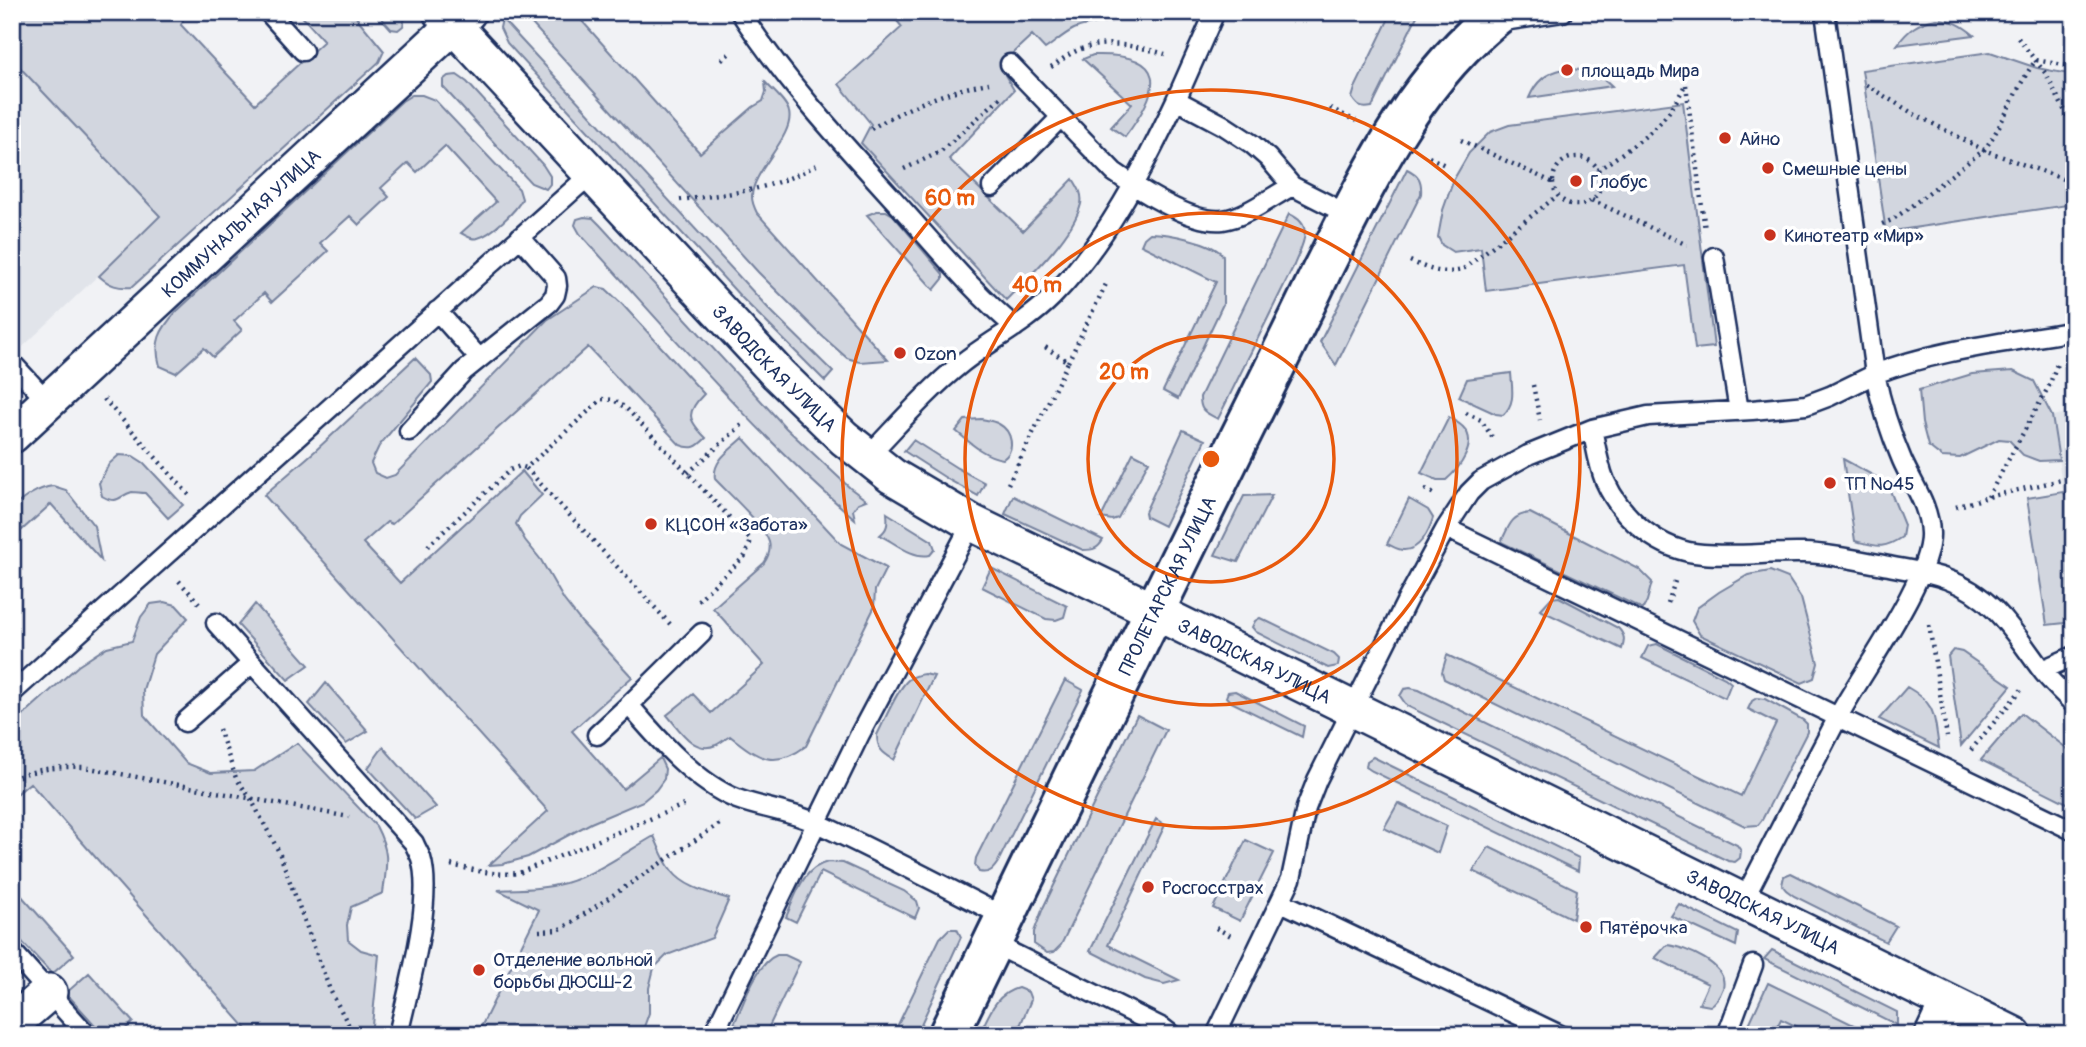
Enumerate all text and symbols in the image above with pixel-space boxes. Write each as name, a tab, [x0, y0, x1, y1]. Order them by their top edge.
place label: площадь Мира	[1581, 59, 1699, 83]
marker: площадь Мира	[1559, 62, 1575, 78]
place label: Айно	[1739, 127, 1780, 151]
marker: Айно	[1717, 130, 1733, 146]
street label: КОММУНАЛЬНАЯ УЛИЦА	[157, 144, 326, 303]
place label: Смешные цены	[1782, 157, 1907, 181]
marker: Смешные цены	[1760, 160, 1776, 176]
place label: Глобус	[1590, 170, 1648, 194]
marker: Глобус	[1568, 173, 1584, 189]
text: 60 m	[925, 185, 975, 212]
place label: Кинотеатр «Мир»	[1784, 224, 1924, 248]
marker: Кинотеатр «Мир»	[1762, 227, 1778, 243]
text: 40 m	[1012, 272, 1062, 299]
street label: ЗАВОДСКАЯ УЛИЦА	[707, 300, 841, 437]
place label: Ozon	[914, 342, 957, 366]
marker: Ozon	[892, 345, 908, 361]
text: 20 m	[1099, 359, 1149, 386]
centre of rings	[1199, 447, 1223, 471]
place label: ТП №45	[1844, 472, 1914, 496]
marker: ТП №45	[1822, 475, 1838, 491]
street label: ПРОЛЕТАРСКАЯ УЛИЦА	[1114, 492, 1222, 679]
place label: КЦСОН «Забота»	[665, 513, 808, 537]
marker: КЦСОН «Забота»	[643, 516, 659, 532]
street label: ЗАВОДСКАЯ УЛИЦА	[1174, 614, 1335, 710]
street label: ЗАВОДСКАЯ УЛИЦА	[1682, 864, 1844, 960]
place label: Росгосстрах	[1162, 876, 1264, 900]
marker: Росгосстрах	[1140, 879, 1156, 895]
place label: Пятёрочка	[1600, 916, 1688, 940]
marker: Пятёрочка	[1578, 919, 1594, 935]
place label: Отделение вольной борьбы ДЮСШ-2	[493, 948, 653, 994]
marker: Отделение вольной борьбы ДЮСШ-2	[471, 962, 487, 978]

